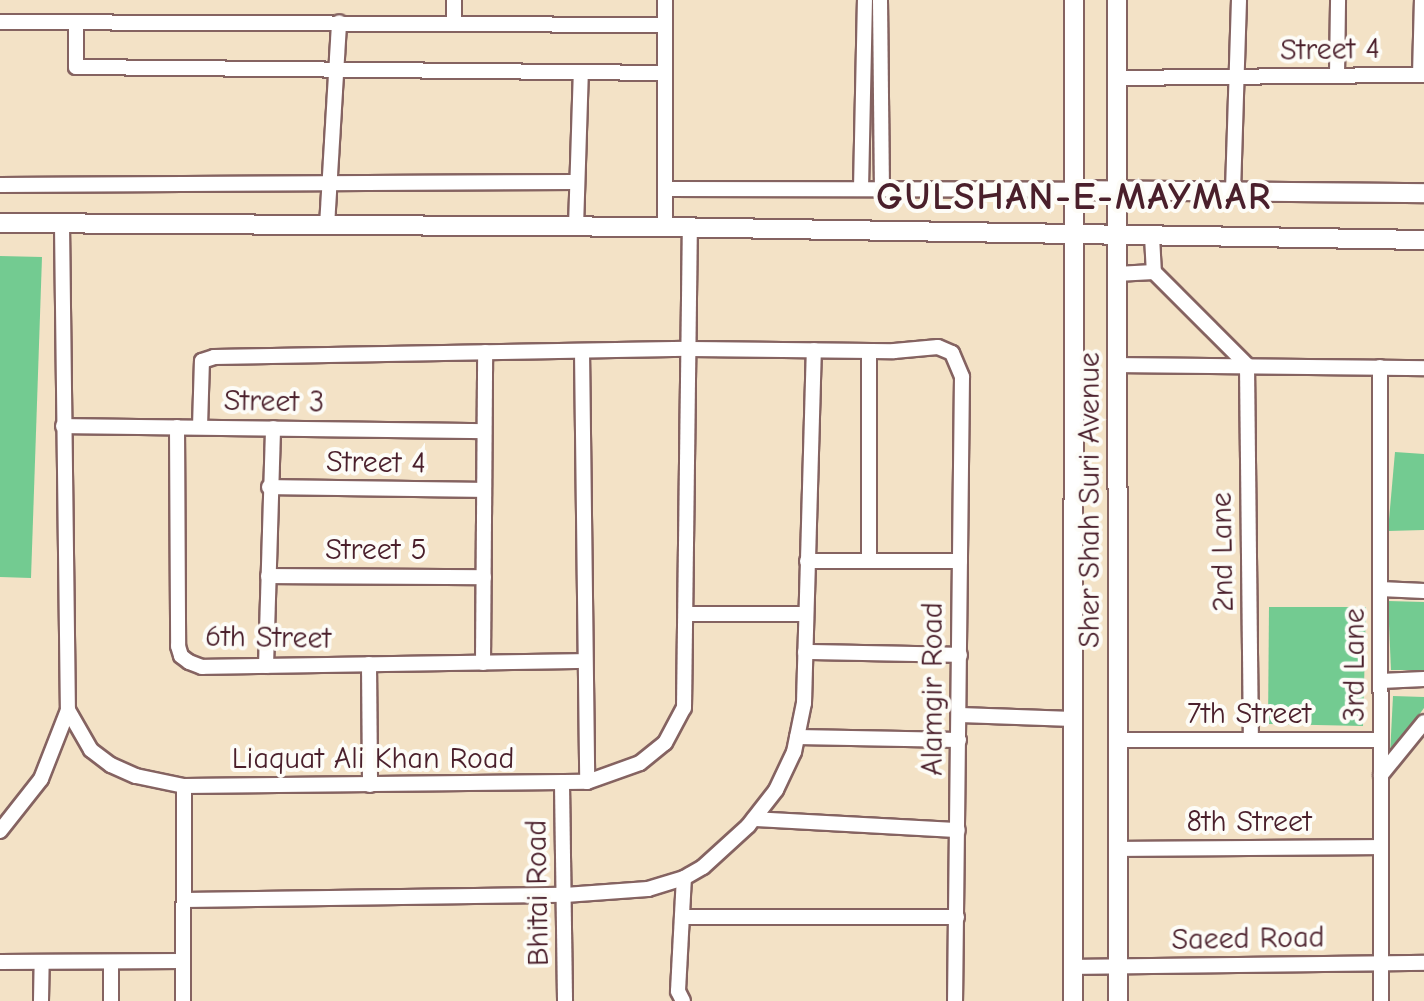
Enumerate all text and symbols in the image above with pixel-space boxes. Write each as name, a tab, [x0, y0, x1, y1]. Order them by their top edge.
street label: Street 4	[1280, 31, 1380, 69]
district label: GULSHAN-E-MAYMAR	[876, 175, 1272, 221]
street label: Sher Shah Suri Avenue	[1072, 352, 1108, 648]
street label: Street 3	[224, 383, 324, 421]
street label: Street 4	[326, 444, 426, 482]
street label: 2nd Lane	[1204, 492, 1242, 612]
street label: Street 5	[325, 532, 427, 568]
street label: Alamgir Road	[915, 602, 951, 776]
street label: 3rd Lane	[1337, 608, 1373, 722]
street label: 6th Street	[205, 619, 331, 657]
street label: 7th Street	[1187, 696, 1311, 732]
street label: Liaquat Ali Khan Road	[232, 741, 514, 777]
street label: 8th Street	[1186, 804, 1312, 840]
street label: Bhitai Road	[519, 820, 557, 966]
street label: Saeed Road	[1171, 920, 1325, 958]

